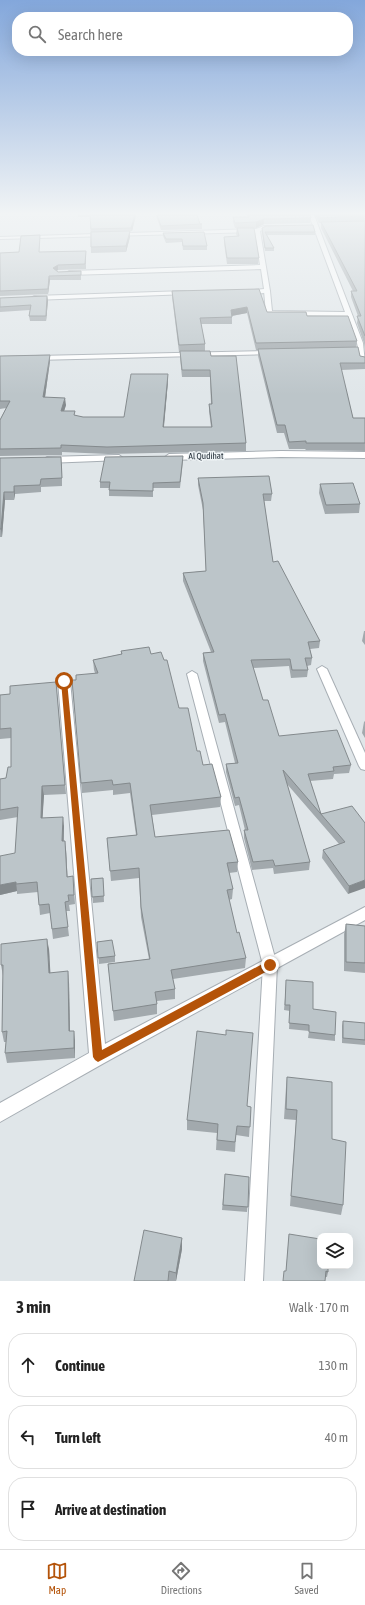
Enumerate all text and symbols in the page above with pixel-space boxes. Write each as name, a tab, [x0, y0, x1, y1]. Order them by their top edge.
search box	[12, 12, 353, 56]
icon: search	[26, 23, 48, 45]
text: Search here	[58, 26, 123, 43]
street label: Al Qudihat	[188, 451, 224, 461]
route start	[55, 672, 73, 690]
route end	[261, 956, 279, 974]
map controls	[317, 1233, 353, 1269]
button: layers	[317, 1233, 353, 1269]
text: 3 min	[16, 1297, 51, 1317]
text: Walk · 170 m	[289, 1300, 349, 1315]
icon: ahead	[17, 1354, 39, 1376]
text: Continue	[55, 1357, 105, 1374]
text: 130 m	[319, 1358, 348, 1373]
icon: left	[17, 1426, 39, 1448]
text: Turn left	[55, 1429, 101, 1446]
text: 40 m	[325, 1430, 348, 1445]
icon: arrive	[17, 1498, 39, 1520]
text: Arrive at destination	[55, 1501, 166, 1518]
tab: Map	[46, 1560, 68, 1596]
tab: Directions	[161, 1560, 202, 1596]
tab: Saved	[294, 1560, 319, 1596]

